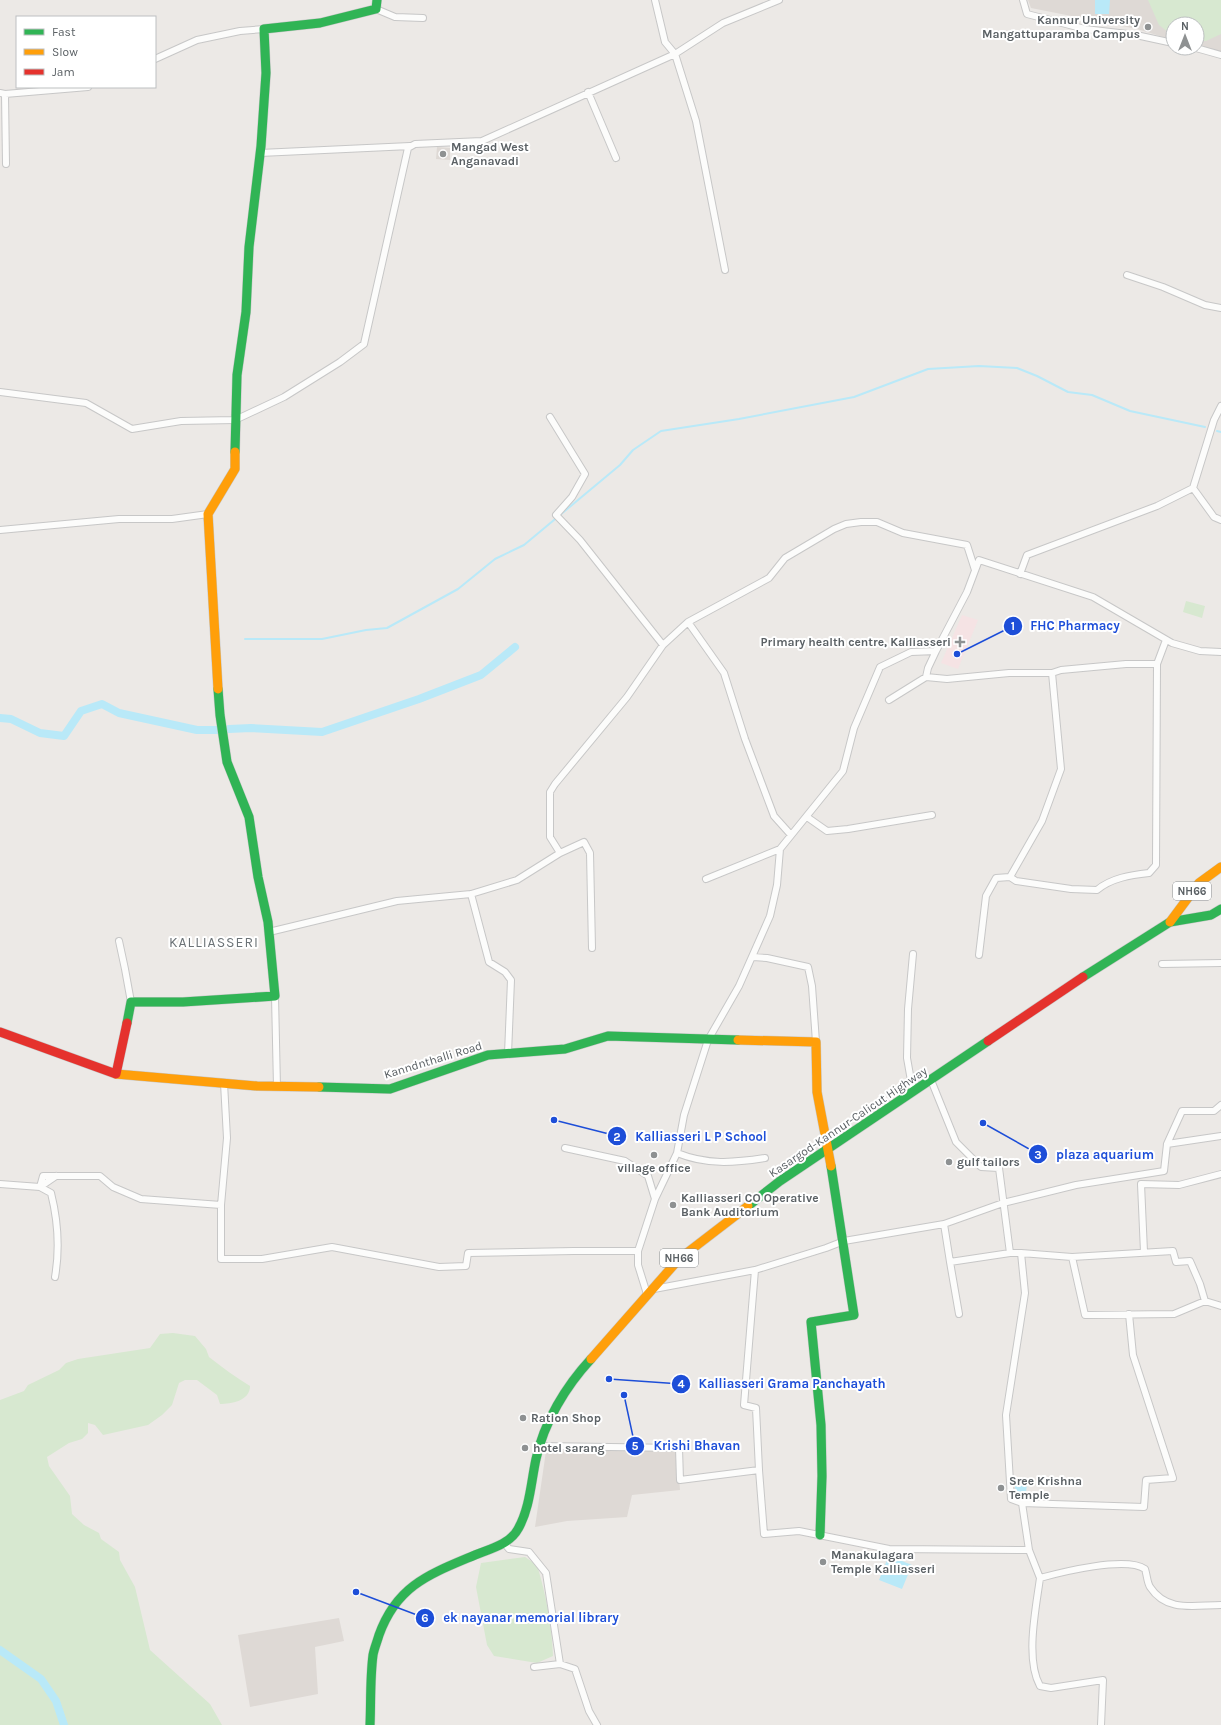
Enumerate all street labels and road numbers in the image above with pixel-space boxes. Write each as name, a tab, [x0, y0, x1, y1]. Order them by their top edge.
road number: NH66	[1173, 882, 1211, 900]
street label: Kanndnthalli Road	[382, 1038, 484, 1082]
street label: Kasargod-Kannur-Calicut Highway	[766, 1063, 930, 1180]
road number: NH66	[660, 1249, 698, 1267]

